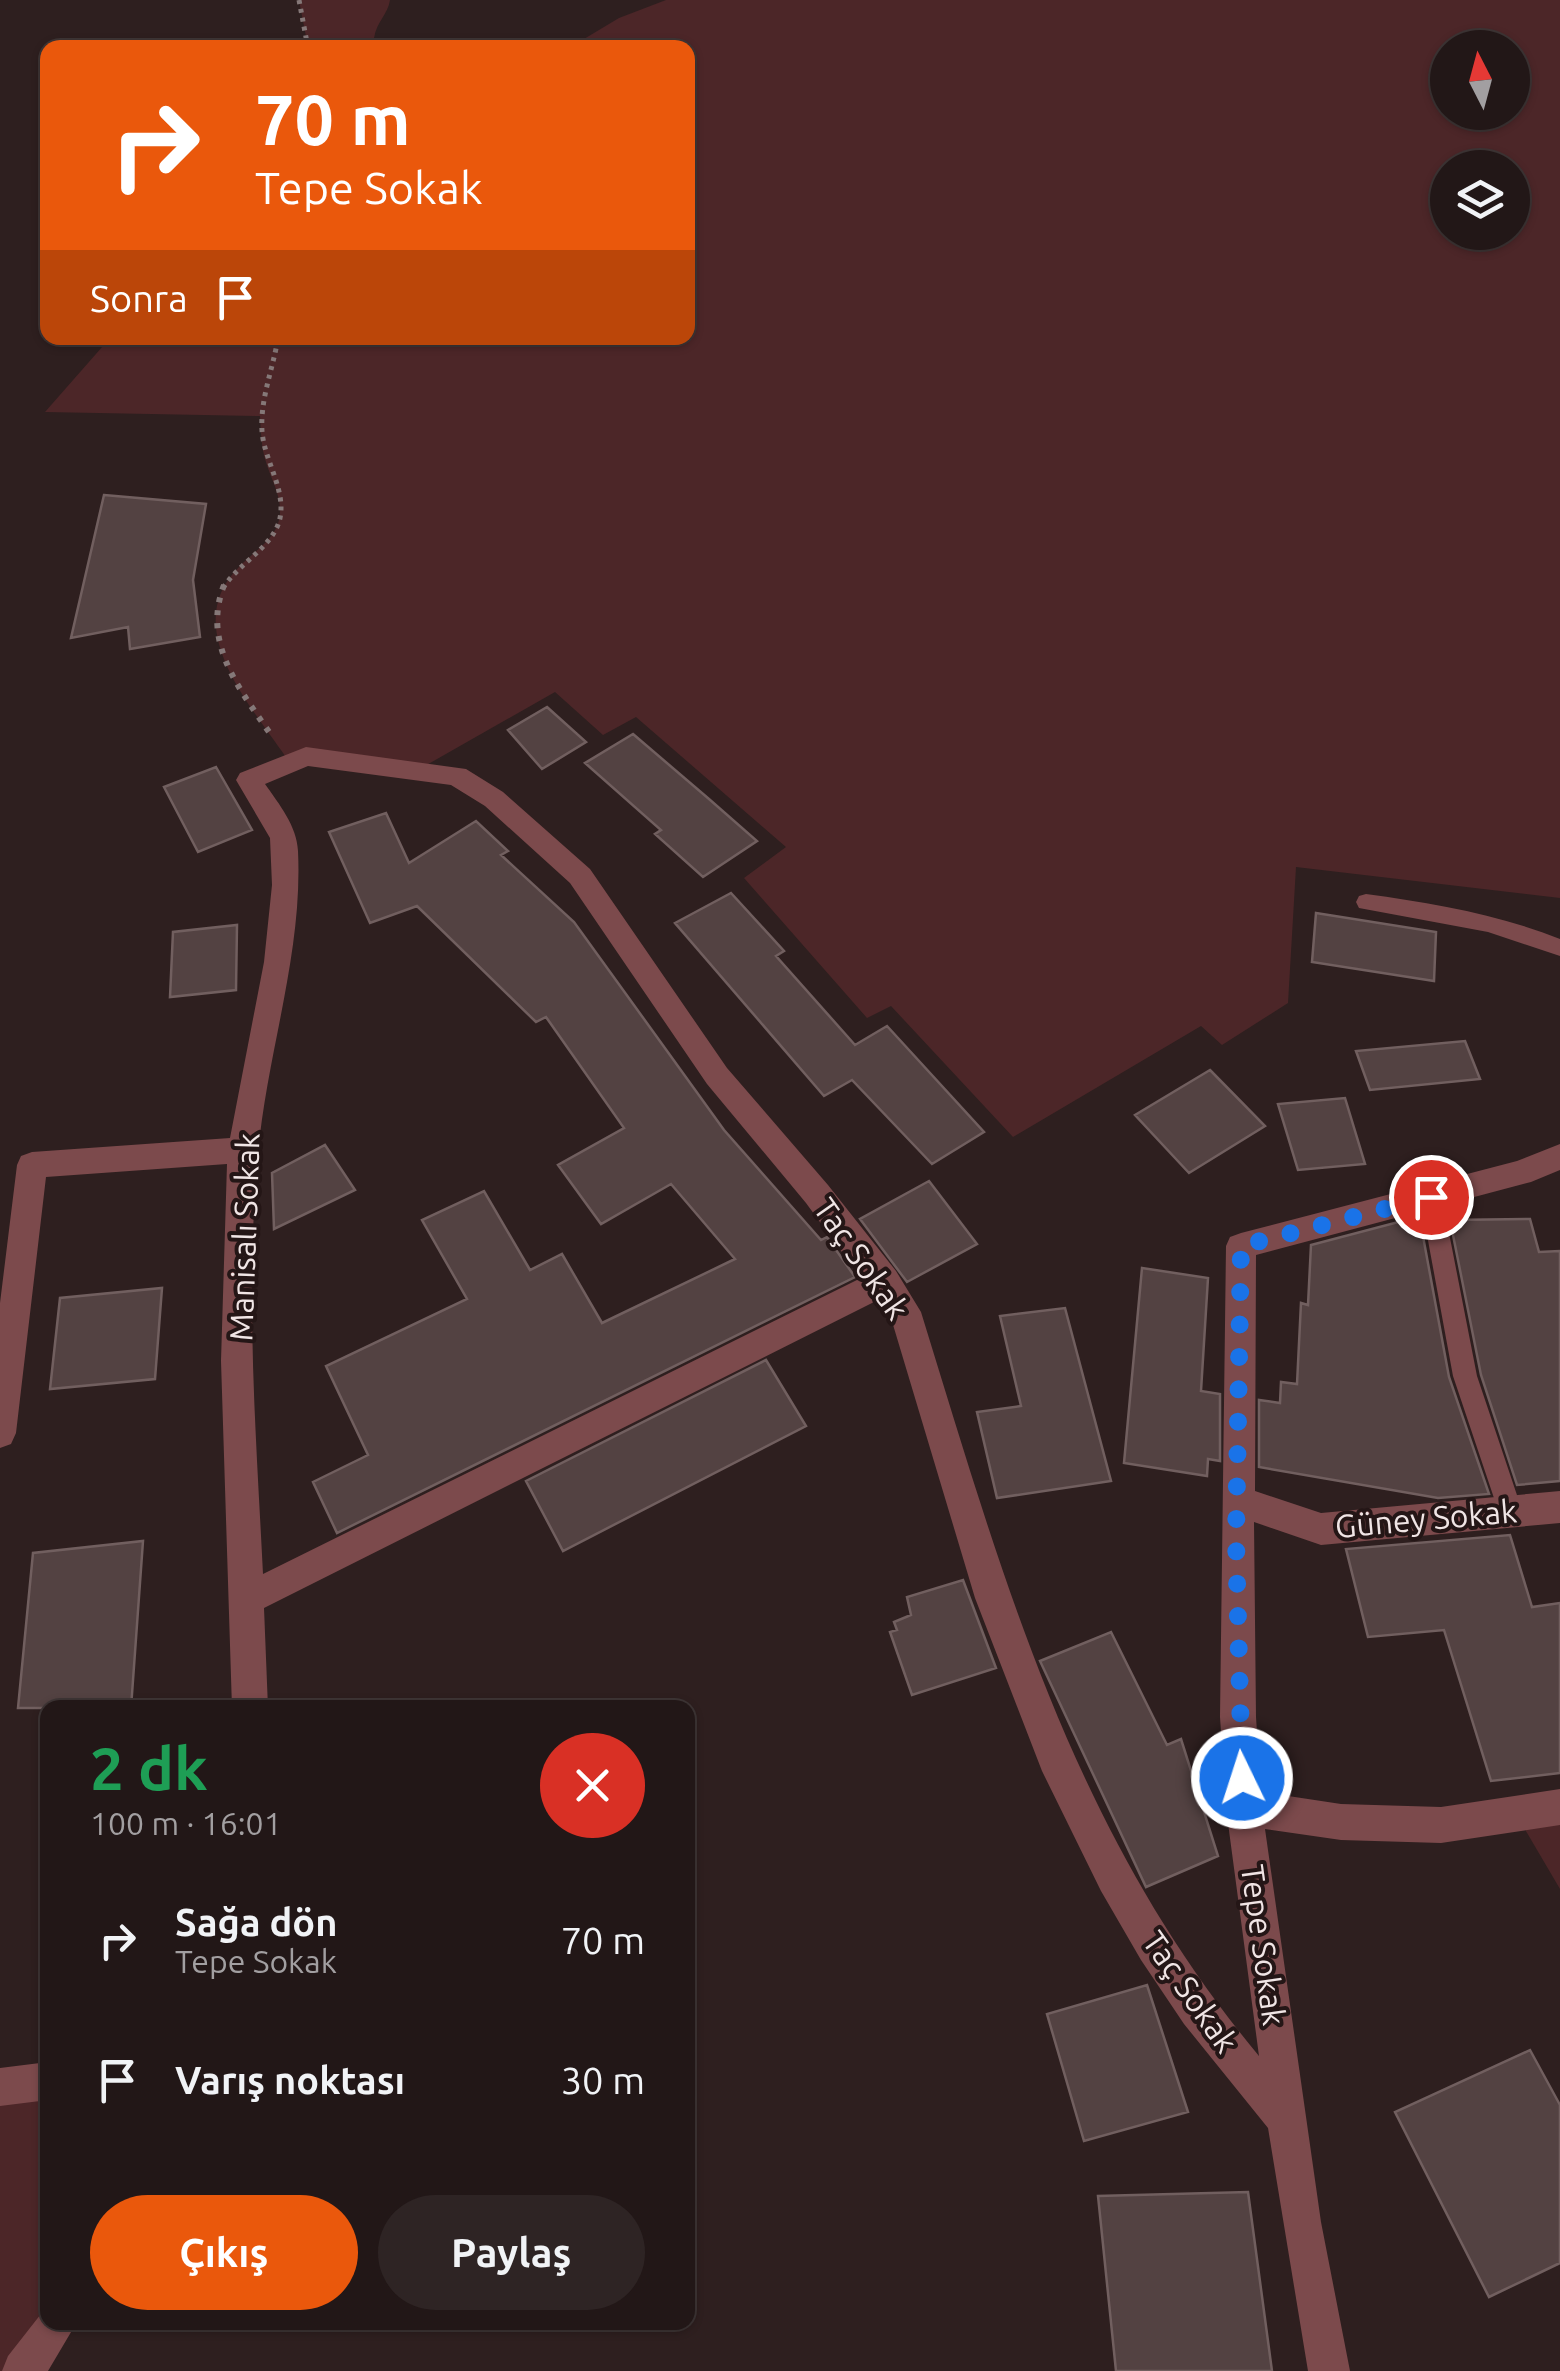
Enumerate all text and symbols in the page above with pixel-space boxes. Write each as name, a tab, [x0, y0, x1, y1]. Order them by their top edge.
north arrow	[1430, 30, 1530, 130]
map controls	[1430, 30, 1530, 250]
icon: right	[90, 80, 220, 210]
text: 70 m	[255, 80, 411, 158]
button: layers	[1430, 150, 1530, 250]
text: Tepe Sokak	[255, 162, 483, 213]
icon: arrive	[208, 270, 263, 325]
text: Sonra	[90, 277, 188, 319]
street label: Manisalı Sokak	[222, 1132, 266, 1342]
pin	[1389, 1155, 1474, 1240]
icon: arrive	[1404, 1170, 1459, 1225]
street label: Taç Sokak	[807, 1191, 917, 1326]
street label: Güney Sokak	[1333, 1492, 1518, 1544]
position arrow	[1190, 1726, 1294, 1830]
button: close	[540, 1733, 645, 1838]
text: 2 dk	[90, 1734, 208, 1801]
text: 100 m · 16:01	[90, 1805, 282, 1841]
street label: Tepe Sokak	[1235, 1862, 1293, 2028]
text: Sağa dön	[175, 1901, 337, 1943]
icon: right	[90, 1913, 145, 1968]
text: 70 m	[561, 1919, 645, 1961]
street label: Taç Sokak	[1136, 1924, 1246, 2059]
text: Tepe Sokak	[175, 1943, 337, 1979]
icon: arrive	[90, 2053, 145, 2108]
text: Varış noktası	[175, 2059, 405, 2101]
text: 30 m	[561, 2059, 645, 2101]
button: Çıkış	[90, 2195, 358, 2310]
button: Paylaş	[378, 2195, 645, 2310]

